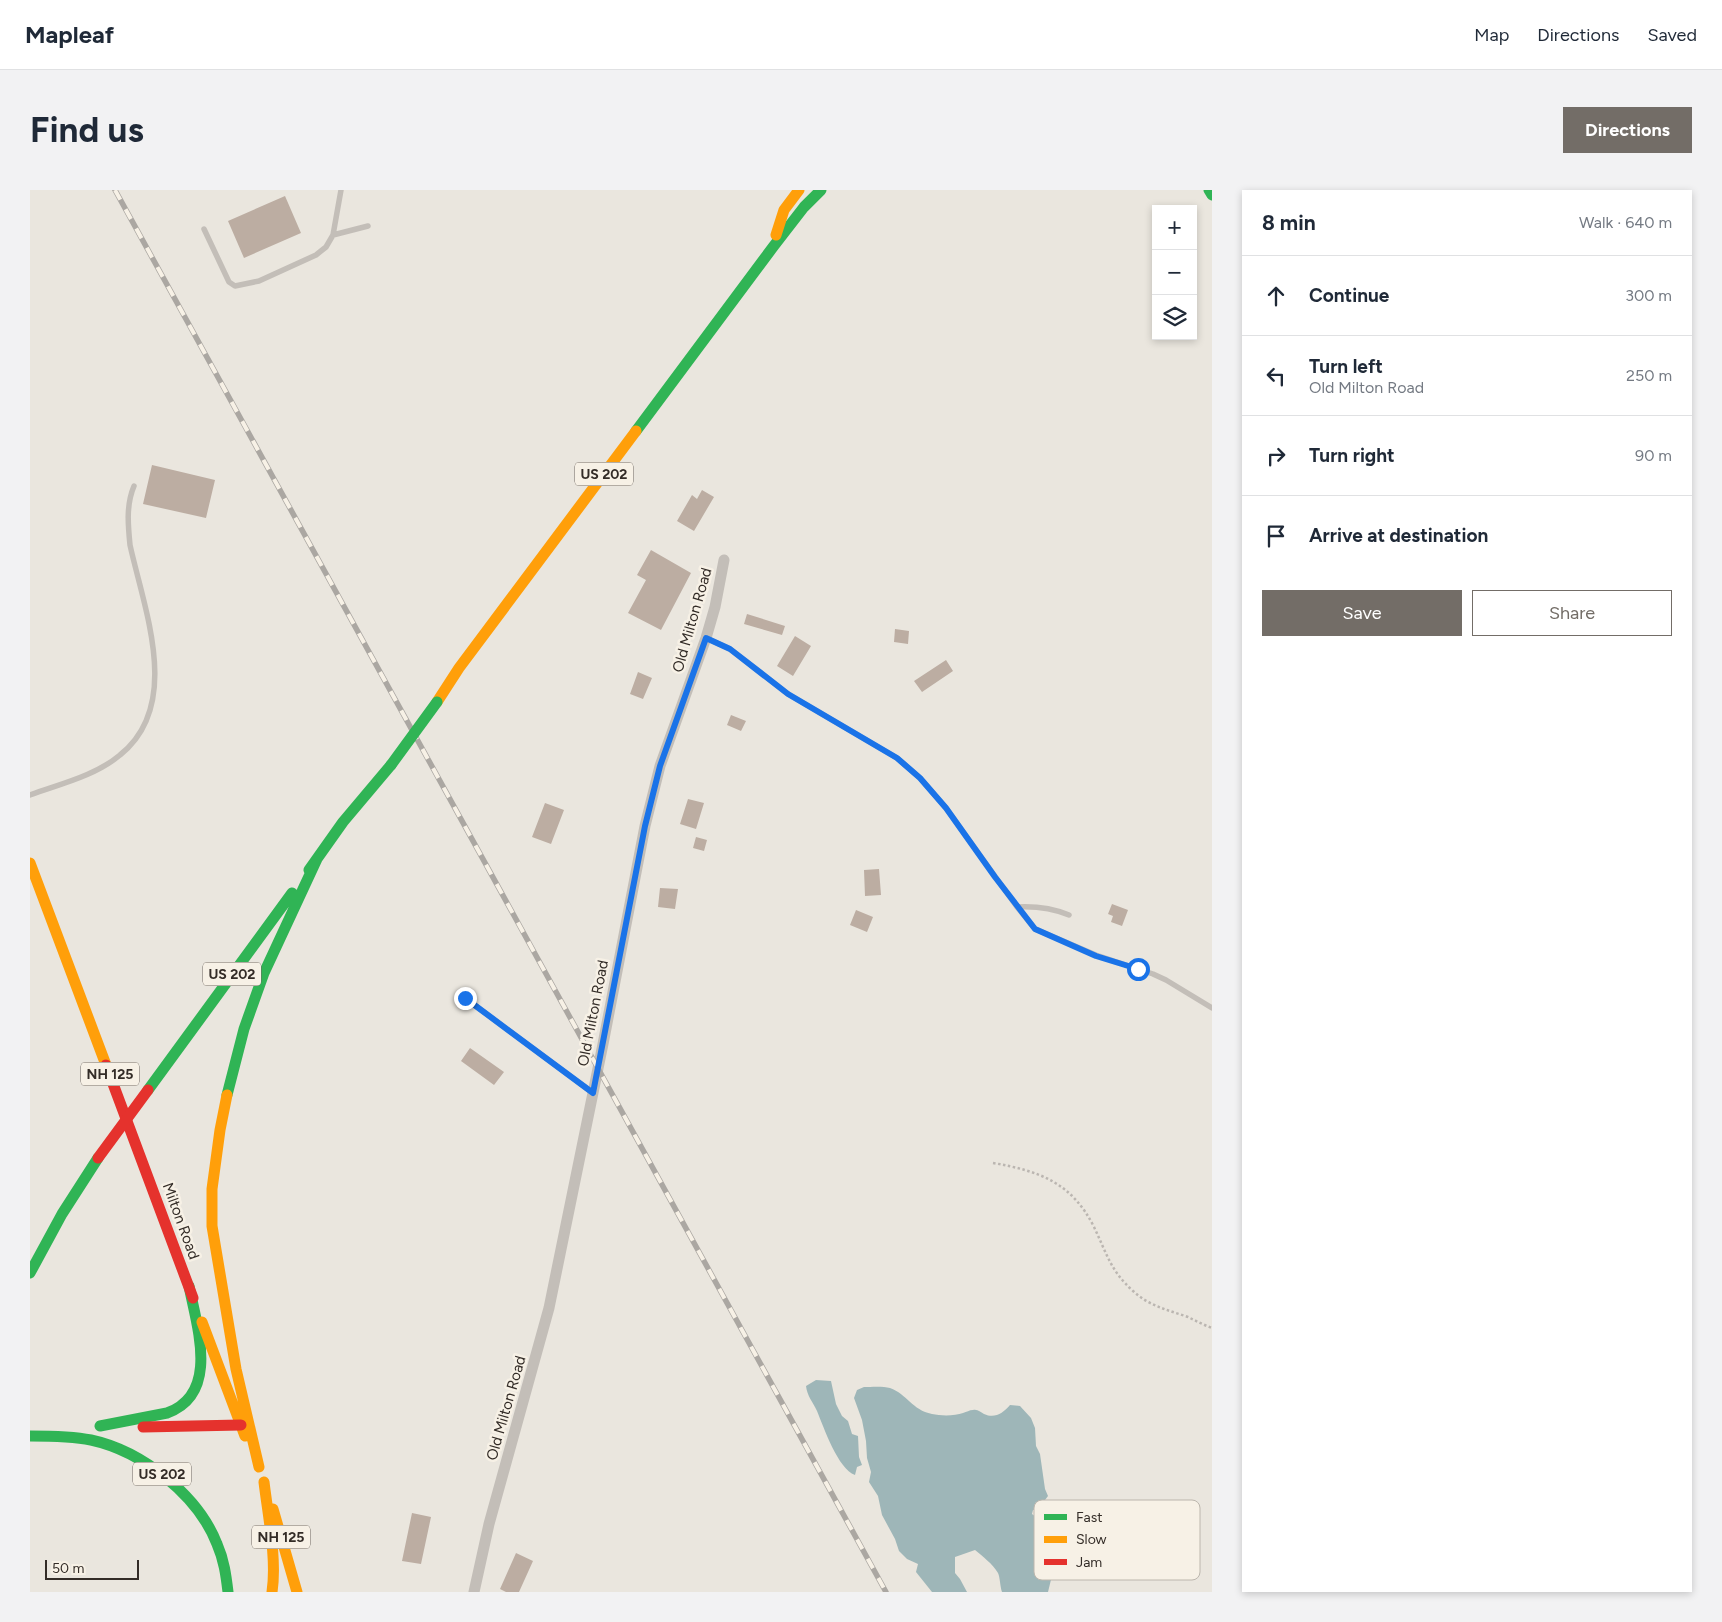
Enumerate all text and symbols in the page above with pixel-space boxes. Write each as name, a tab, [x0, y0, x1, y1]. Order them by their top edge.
text: Mapleaf	[25, 20, 114, 49]
text: Map	[1474, 24, 1509, 46]
text: Directions	[1537, 24, 1619, 46]
text: Saved	[1647, 24, 1697, 46]
button: Directions	[1563, 107, 1692, 153]
text: Find us	[30, 109, 144, 151]
map controls	[1152, 205, 1197, 340]
button: +	[1152, 205, 1197, 250]
text: 8 min	[1262, 210, 1316, 235]
text: Walk · 640 m	[1579, 213, 1672, 232]
button: −	[1152, 250, 1197, 295]
icon: ahead	[1262, 282, 1290, 310]
text: Continue	[1309, 284, 1389, 307]
text: 300 m	[1625, 286, 1672, 305]
button: layers	[1152, 295, 1197, 340]
text: Turn left	[1309, 355, 1383, 378]
icon: left	[1262, 362, 1290, 390]
text: 250 m	[1626, 366, 1672, 385]
text: Old Milton Road	[1309, 378, 1424, 397]
icon: right	[1262, 442, 1290, 470]
text: Turn right	[1309, 444, 1395, 467]
text: 90 m	[1635, 446, 1672, 465]
road number: US 202	[575, 462, 633, 486]
icon: arrive	[1262, 522, 1290, 550]
text: Arrive at destination	[1309, 524, 1488, 547]
street label: Old Milton Road	[668, 566, 716, 674]
button: Save	[1262, 590, 1462, 636]
button: Share	[1472, 590, 1672, 636]
street label: Old Milton Road	[574, 958, 612, 1068]
route start	[1127, 958, 1150, 981]
road number: US 202	[203, 962, 261, 986]
route end	[454, 987, 477, 1010]
road number: NH 125	[81, 1062, 139, 1086]
street label: Milton Road	[159, 1180, 203, 1262]
street label: Old Milton Road	[482, 1354, 530, 1462]
road number: US 202	[133, 1462, 191, 1486]
legend	[1034, 1500, 1200, 1580]
text: Fast	[1076, 1509, 1102, 1526]
road number: NH 125	[252, 1525, 310, 1548]
text: Slow	[1076, 1531, 1107, 1548]
text: Jam	[1076, 1554, 1102, 1571]
scale bar	[45, 1557, 139, 1580]
text: 50 m	[52, 1560, 84, 1577]

